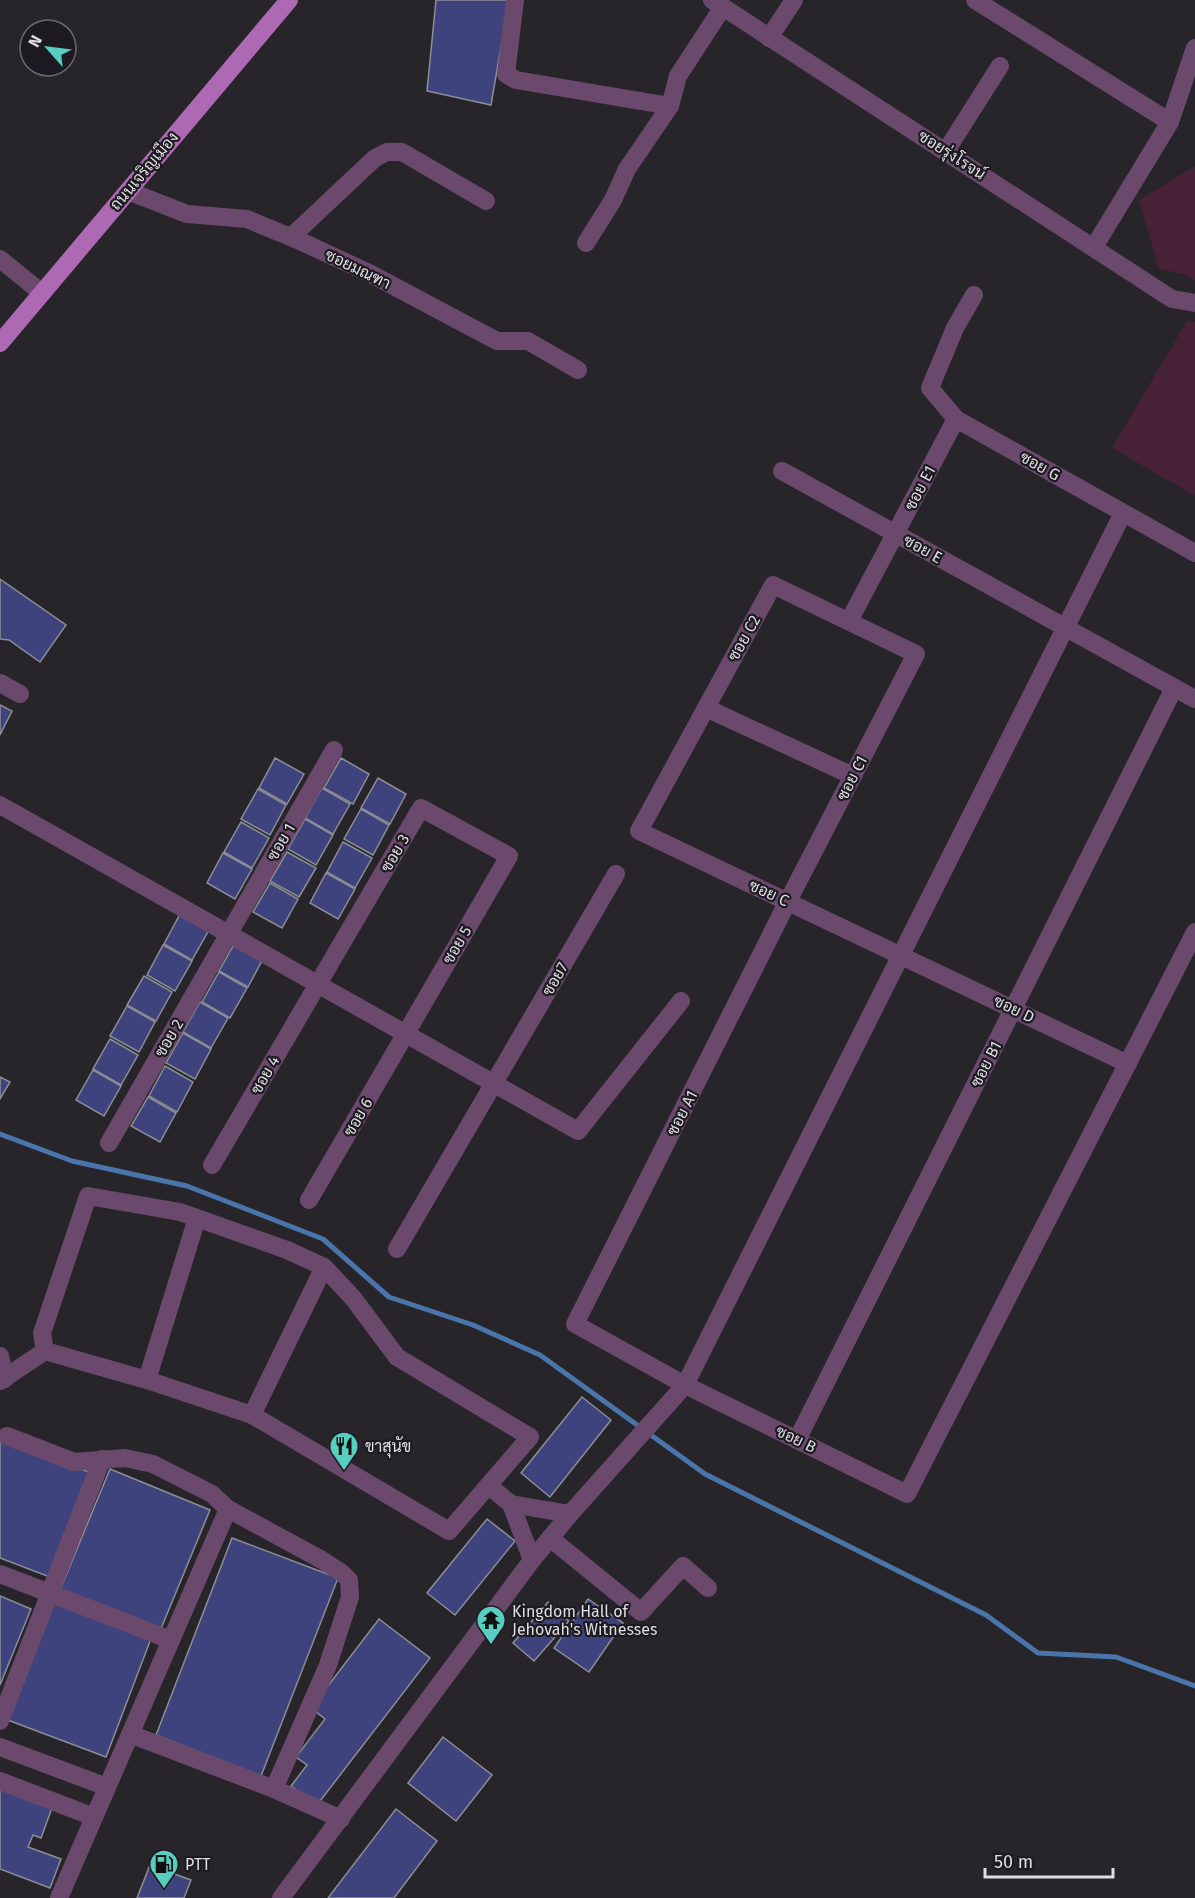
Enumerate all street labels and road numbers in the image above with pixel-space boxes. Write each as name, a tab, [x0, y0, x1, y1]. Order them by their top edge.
street label: ซอยรุ่งโรจน์	[914, 124, 991, 185]
street label: ถนนเจริญเมือง	[105, 127, 182, 214]
street label: ซอยมณฑา	[322, 245, 394, 293]
street label: ซอย G	[1017, 447, 1063, 485]
street label: ซอย E1	[900, 462, 940, 514]
street label: ซอย E	[900, 531, 946, 567]
street label: ซอย C2	[724, 612, 764, 664]
street label: ซอย C1	[833, 752, 871, 804]
street label: ซอย 1	[263, 820, 299, 864]
street label: ซอย 3	[377, 831, 413, 875]
street label: ซอย C	[746, 876, 792, 910]
street label: ซอย 5	[439, 923, 475, 967]
street label: ซอย7	[538, 959, 572, 999]
street label: ซอย D	[991, 991, 1037, 1027]
street label: ซอย 2	[151, 1016, 187, 1060]
street label: ซอย B1	[966, 1038, 1006, 1090]
street label: ซอย 4	[246, 1052, 284, 1098]
street label: ซอย A1	[663, 1087, 701, 1139]
street label: ซอย 6	[339, 1094, 377, 1140]
street label: ซอย B	[773, 1421, 819, 1457]

